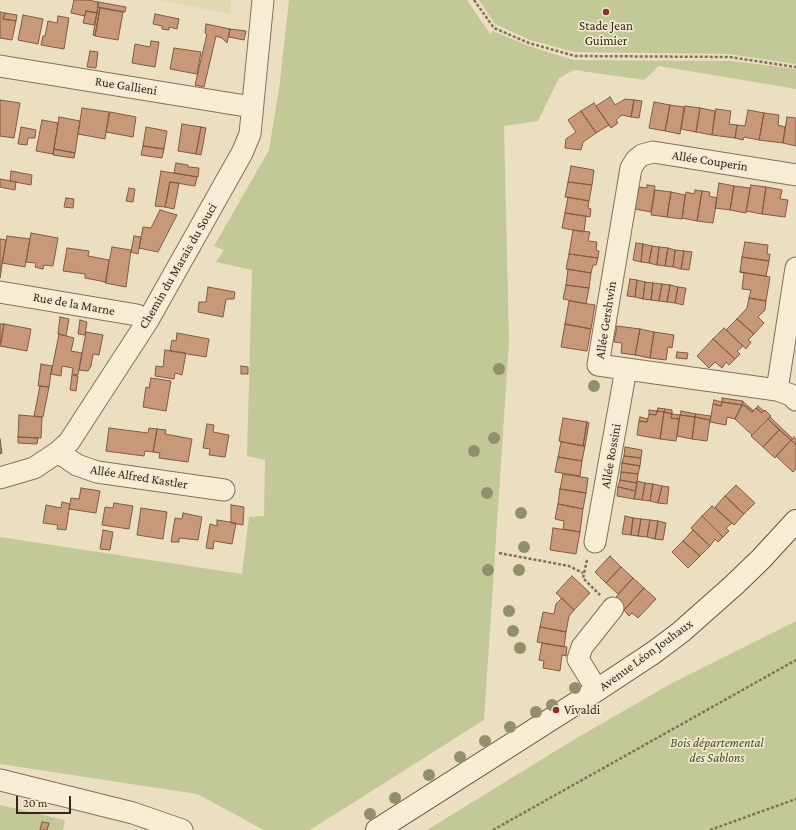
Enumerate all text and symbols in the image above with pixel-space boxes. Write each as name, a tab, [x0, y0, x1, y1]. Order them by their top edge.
marker: Stade Jean Guimier	[601, 7, 611, 17]
place label: Stade Jean Guimier	[579, 18, 633, 49]
street label: Rue Gallieni	[94, 73, 158, 99]
street label: Allée Couperin	[671, 147, 749, 175]
street label: Chemin du Marais du Souci	[136, 200, 220, 332]
street label: Allée Gershwin	[592, 280, 620, 360]
street label: Rue de la Marne	[32, 289, 116, 319]
street label: Allée Rossini	[598, 422, 624, 490]
street label: Allée Alfred Kastler	[89, 462, 189, 492]
street label: Avenue Léon Jouhaux	[596, 616, 696, 694]
place label: Vivaldi	[564, 702, 600, 718]
marker: Vivaldi	[551, 705, 561, 715]
park label: Bois départemental des Sablons	[670, 735, 764, 766]
scale bar	[18, 788, 73, 814]
text: 20 m	[23, 796, 47, 810]

